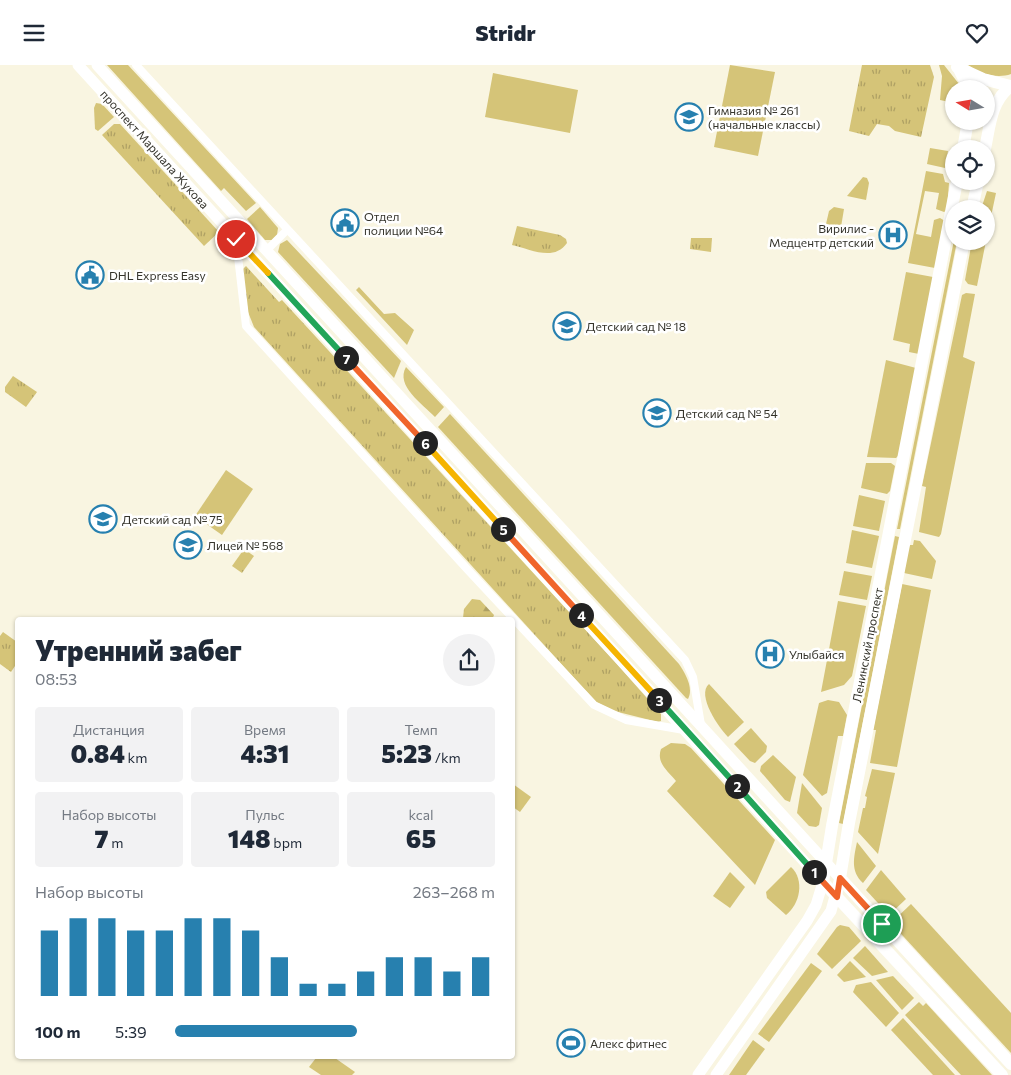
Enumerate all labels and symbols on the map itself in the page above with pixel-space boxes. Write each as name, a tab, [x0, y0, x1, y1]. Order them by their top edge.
north arrow	[945, 80, 995, 130]
street label: проспект Маршала Жукова	[98, 87, 212, 211]
school or university icon: Гимназия № 261 (начальные классы)	[674, 102, 704, 132]
place label: Гимназия № 261 (начальные классы)	[708, 103, 820, 131]
public building icon: Отдел полиции №64	[330, 208, 360, 238]
place label: Отдел полиции №64	[364, 209, 443, 237]
pin	[215, 218, 257, 260]
hospital icon: Вирилис - Медцентр детский	[878, 220, 908, 250]
place label: Вирилис - Медцентр детский	[769, 221, 874, 249]
public building icon: DHL Express Easy	[75, 260, 105, 290]
place label: DHL Express Easy	[109, 268, 206, 282]
school or university icon: Детский сад № 18	[552, 311, 582, 341]
place label: Детский сад № 18	[586, 319, 686, 333]
pin: 7	[334, 345, 358, 371]
school or university icon: Детский сад № 54	[642, 398, 672, 428]
place label: Детский сад № 54	[676, 406, 778, 420]
pin: 6	[412, 431, 438, 455]
school or university icon: Детский сад № 75	[88, 504, 118, 534]
place label: Детский сад № 75	[122, 512, 223, 526]
pin: 5	[490, 517, 516, 541]
school or university icon: Лицей № 568	[173, 530, 203, 560]
place label: Лицей № 568	[207, 538, 283, 552]
street label: Ленинский проспект	[849, 586, 885, 704]
pin: 4	[568, 603, 594, 627]
hospital icon: Улыбайся	[755, 639, 785, 669]
place label: Улыбайся	[789, 647, 844, 661]
pin: 3	[646, 687, 672, 713]
pin: 2	[724, 773, 750, 799]
pin: 1	[802, 859, 826, 885]
pin	[861, 903, 903, 945]
sports icon: Алекс фитнес	[556, 1028, 586, 1058]
place label: Алекс фитнес	[590, 1036, 667, 1050]

